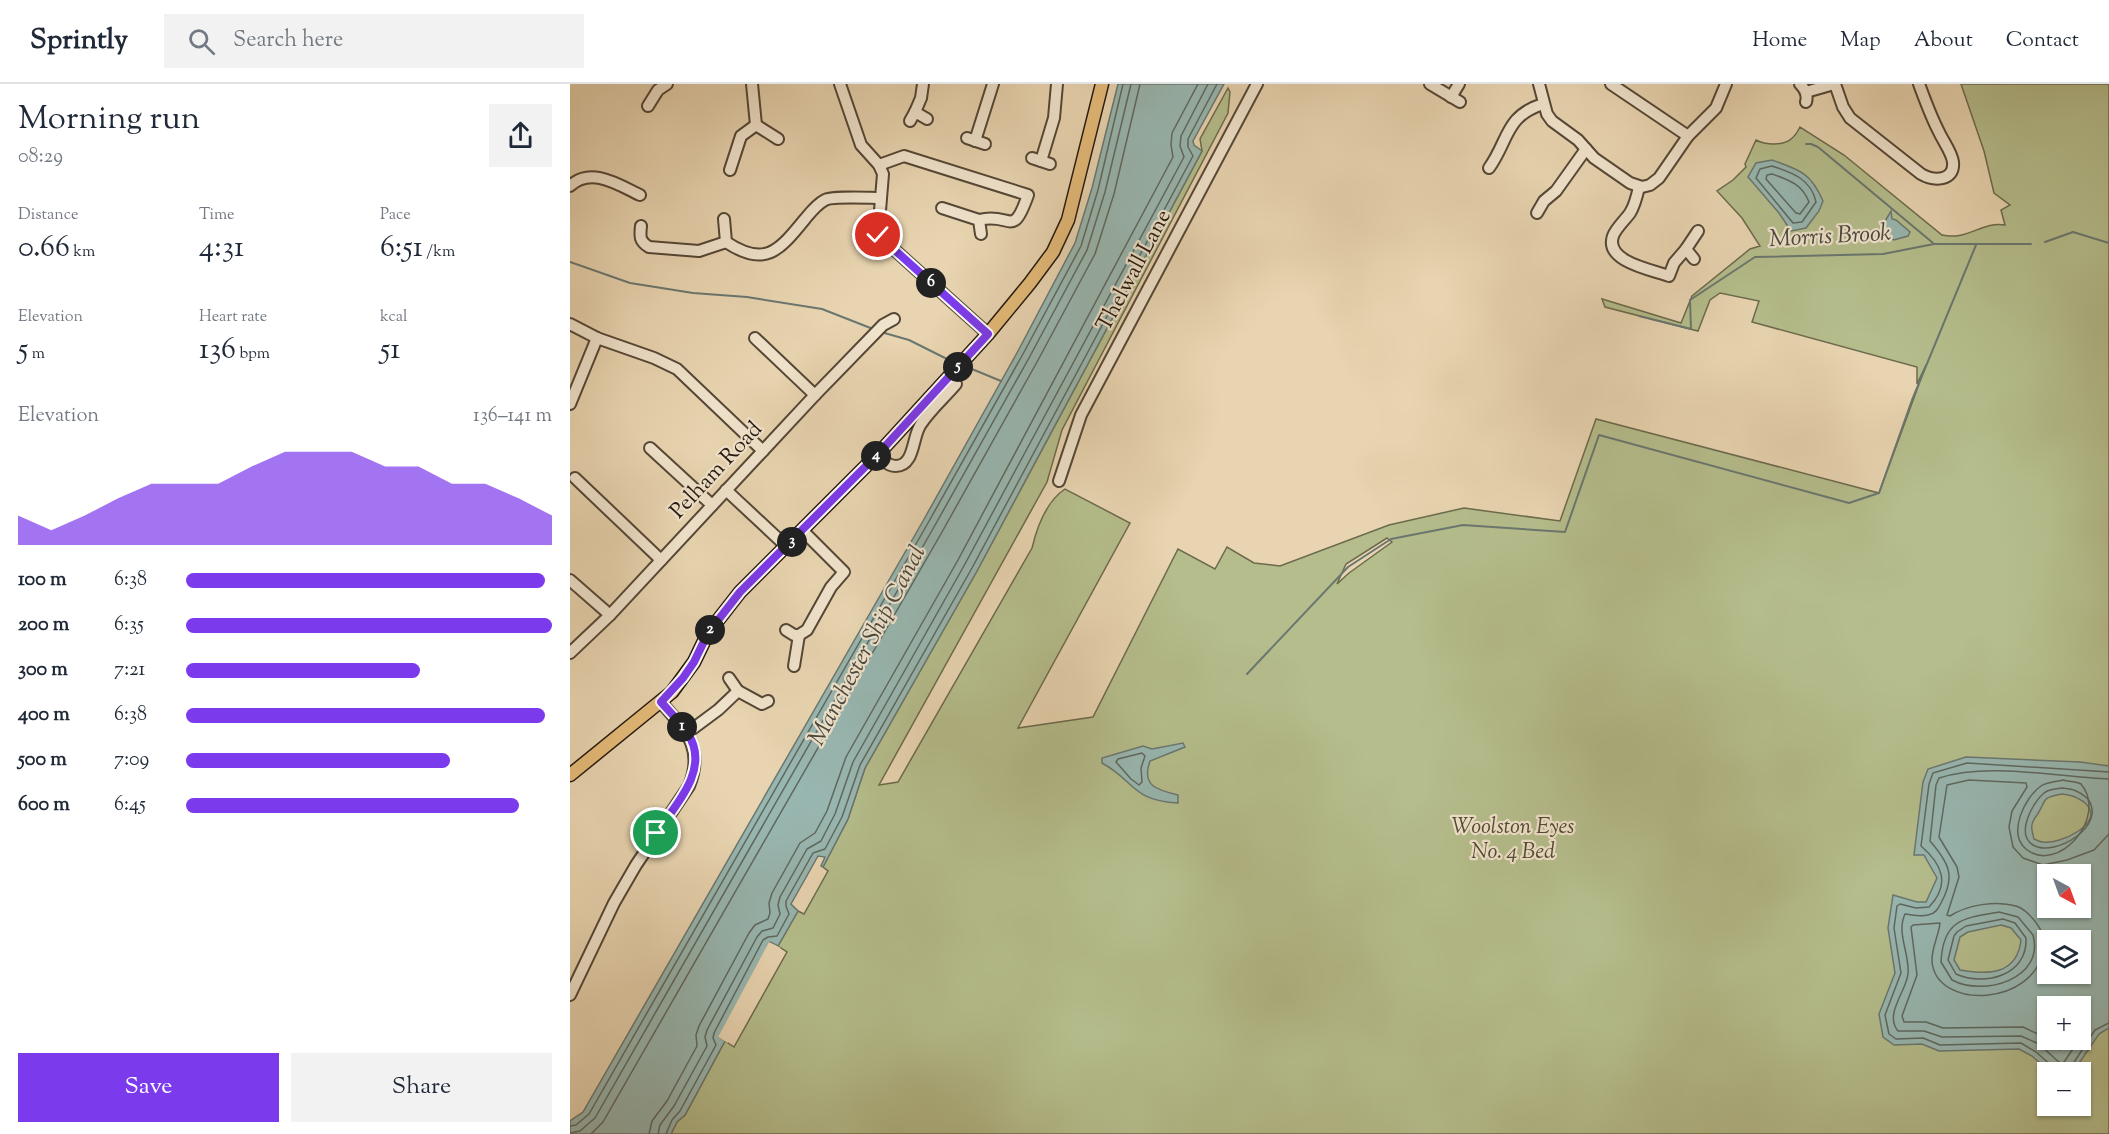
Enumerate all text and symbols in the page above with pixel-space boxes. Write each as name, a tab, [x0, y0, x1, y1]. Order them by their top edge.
search box	[164, 14, 584, 68]
text: Sprintly	[30, 21, 128, 61]
icon: search	[185, 25, 218, 58]
text: Search here	[233, 25, 343, 57]
text: Home	[1752, 26, 1807, 56]
text: Map	[1840, 26, 1881, 56]
text: About	[1914, 26, 1973, 56]
text: Contact	[2006, 26, 2079, 56]
text: Morning run	[18, 96, 200, 144]
button: share	[489, 104, 552, 167]
text: 08:29	[18, 143, 63, 172]
text: Distance	[18, 204, 78, 227]
text: Time	[199, 204, 235, 227]
text: Pace	[380, 204, 411, 227]
street label: Thelwall Lane	[1089, 204, 1181, 338]
pin	[852, 209, 903, 260]
water label: Morris Brook	[1768, 217, 1892, 257]
icon: check	[861, 218, 894, 251]
text: 0.66	[18, 227, 70, 270]
text: 4:31	[199, 227, 244, 270]
text: 6:51	[380, 227, 423, 270]
text: km	[70, 241, 95, 264]
text: /km	[423, 241, 455, 264]
pin: 6	[916, 268, 946, 298]
text: 6	[927, 271, 935, 294]
text: Elevation	[18, 306, 83, 329]
text: Heart rate	[199, 306, 267, 329]
text: kcal	[380, 306, 408, 329]
text: 5	[18, 329, 28, 372]
text: 136	[199, 329, 236, 372]
text: 51	[380, 329, 400, 372]
text: m	[28, 343, 45, 366]
text: bpm	[236, 343, 270, 366]
pin: 5	[943, 352, 973, 382]
text: 5	[955, 355, 961, 378]
text: Elevation	[18, 402, 99, 431]
text: 136–141 m	[473, 402, 552, 431]
street label: Pelham Road	[663, 415, 771, 527]
pin: 4	[861, 441, 891, 471]
text: 4	[872, 444, 880, 467]
pin: 3	[777, 527, 807, 557]
text: 3	[789, 530, 795, 553]
water label: Manchester Ship Canal	[801, 540, 935, 752]
text: 100 m	[18, 566, 67, 595]
text: 6:38	[114, 566, 147, 595]
text: 200 m	[18, 611, 69, 640]
text: 6:35	[114, 611, 144, 640]
pin: 2	[695, 615, 725, 645]
text: 2	[706, 618, 714, 641]
text: 300 m	[18, 656, 68, 685]
text: 7:21	[114, 656, 145, 685]
text: 400 m	[18, 701, 70, 730]
text: 6:38	[114, 701, 147, 730]
pin: 1	[667, 712, 697, 742]
text: 1	[679, 715, 685, 738]
text: 500 m	[18, 746, 67, 775]
text: 7:09	[114, 746, 149, 775]
text: 600 m	[18, 791, 70, 820]
text: 6:45	[114, 791, 146, 820]
pin	[630, 807, 681, 858]
park label: Woolston Eyes No. 4 Bed	[1452, 812, 1574, 869]
icon: arrive	[639, 816, 672, 849]
north arrow	[2037, 864, 2091, 918]
map controls	[2037, 864, 2091, 1116]
button: layers	[2037, 930, 2091, 984]
button: +	[2037, 996, 2091, 1050]
button: Save	[18, 1053, 279, 1122]
button: Share	[291, 1053, 552, 1122]
button: −	[2037, 1062, 2091, 1116]

